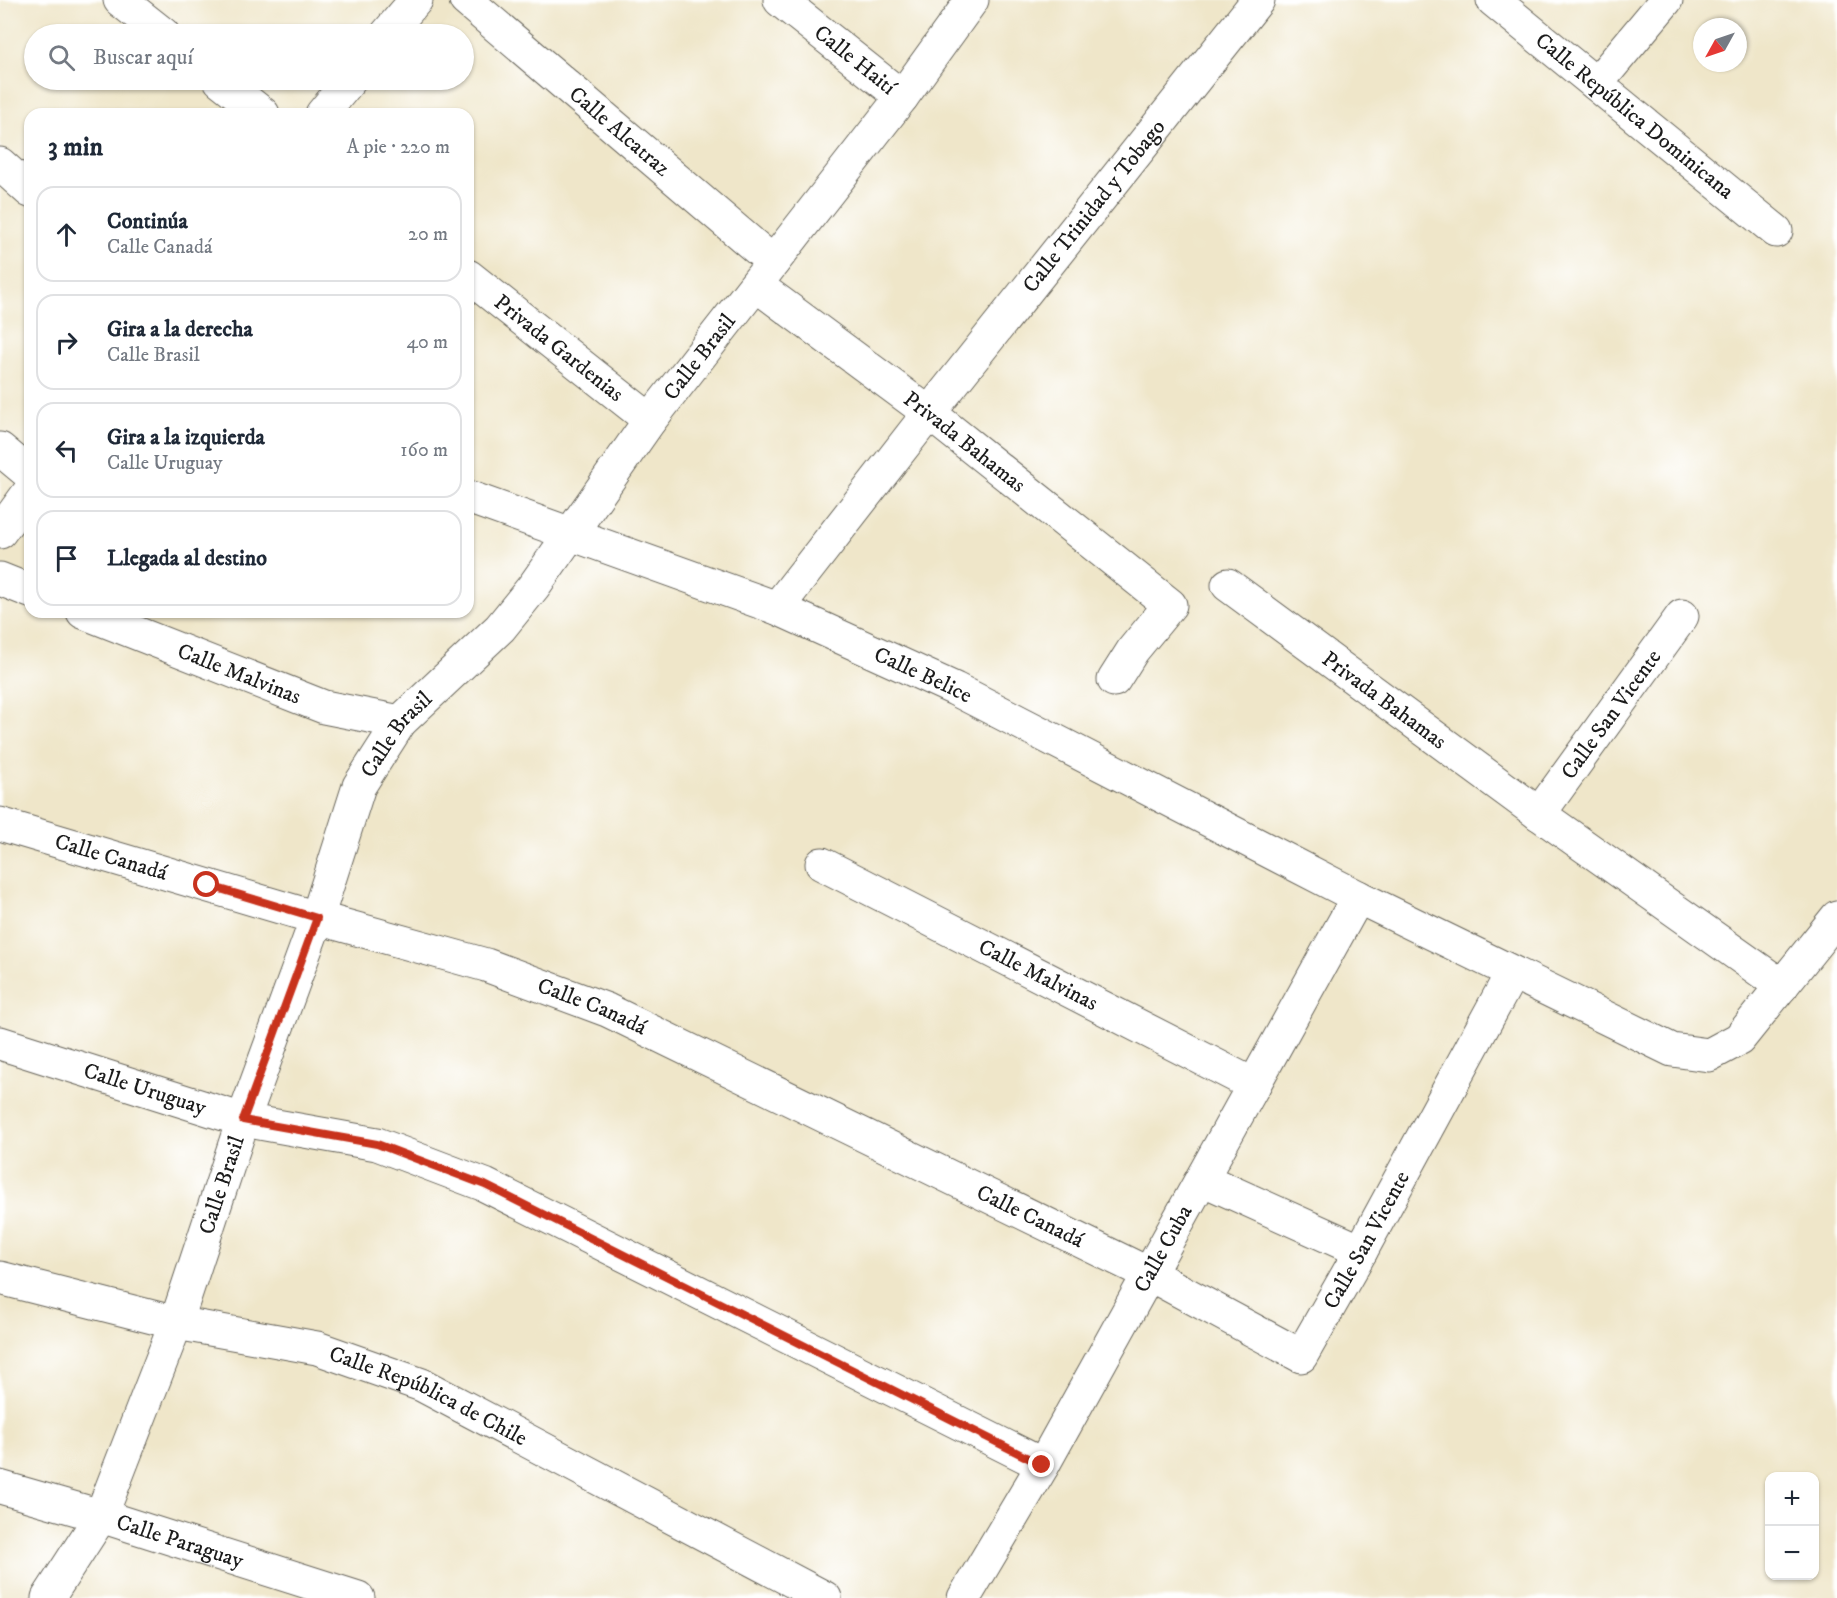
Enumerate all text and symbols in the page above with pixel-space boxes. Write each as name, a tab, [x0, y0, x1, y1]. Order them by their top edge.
north arrow	[1693, 18, 1747, 72]
street label: Calle Haití	[809, 19, 903, 101]
search box	[24, 24, 474, 90]
street label: Calle República Dominicana	[1530, 27, 1740, 205]
icon: search	[45, 41, 78, 74]
text: Buscar aquí	[93, 44, 193, 71]
street label: Calle Alcatraz	[564, 80, 676, 182]
street label: Calle Trinidad y Tobago	[1017, 114, 1171, 298]
text: 3 min	[48, 131, 103, 164]
text: A pie · 220 m	[346, 135, 450, 160]
text: Continúa	[107, 208, 188, 235]
icon: ahead	[50, 218, 83, 251]
text: 20 m	[408, 222, 448, 247]
text: Calle Canadá	[107, 235, 213, 260]
street label: Privada Gardenias	[489, 288, 629, 407]
street label: Calle Brasil	[657, 308, 742, 405]
text: Gira a la derecha	[107, 316, 253, 343]
icon: right	[50, 326, 83, 359]
text: 40 m	[406, 330, 448, 355]
text: Calle Brasil	[107, 343, 200, 368]
street label: Privada Bahamas	[898, 385, 1031, 498]
text: Gira a la izquierda	[107, 424, 265, 451]
icon: left	[50, 434, 83, 467]
text: 160 m	[400, 438, 448, 463]
text: Calle Uruguay	[107, 451, 223, 476]
icon: arrive	[50, 542, 83, 575]
text: Llegada al destino	[107, 545, 267, 572]
street label: Calle Malvinas	[174, 637, 305, 710]
street label: Calle Belice	[870, 641, 977, 709]
street label: Calle San Vicente	[1555, 644, 1667, 784]
street label: Privada Bahamas	[1317, 645, 1452, 755]
street label: Calle Brasil	[355, 685, 438, 782]
street label: Calle Canadá	[52, 828, 171, 887]
route start	[193, 871, 219, 897]
street label: Calle Malvinas	[974, 933, 1103, 1016]
street label: Calle Canadá	[534, 972, 652, 1041]
street label: Calle Uruguay	[80, 1057, 210, 1121]
street label: Calle Brasil	[193, 1132, 250, 1238]
street label: Calle San Vicente	[1317, 1166, 1415, 1314]
street label: Calle Canadá	[972, 1179, 1089, 1254]
street label: Calle Cuba	[1128, 1200, 1198, 1297]
street label: Calle República de Chile	[326, 1340, 532, 1452]
route end	[1028, 1451, 1054, 1477]
map controls	[1765, 1472, 1819, 1580]
button: +	[1765, 1472, 1819, 1526]
street label: Calle Paraguay	[113, 1508, 247, 1574]
button: −	[1765, 1526, 1819, 1580]

